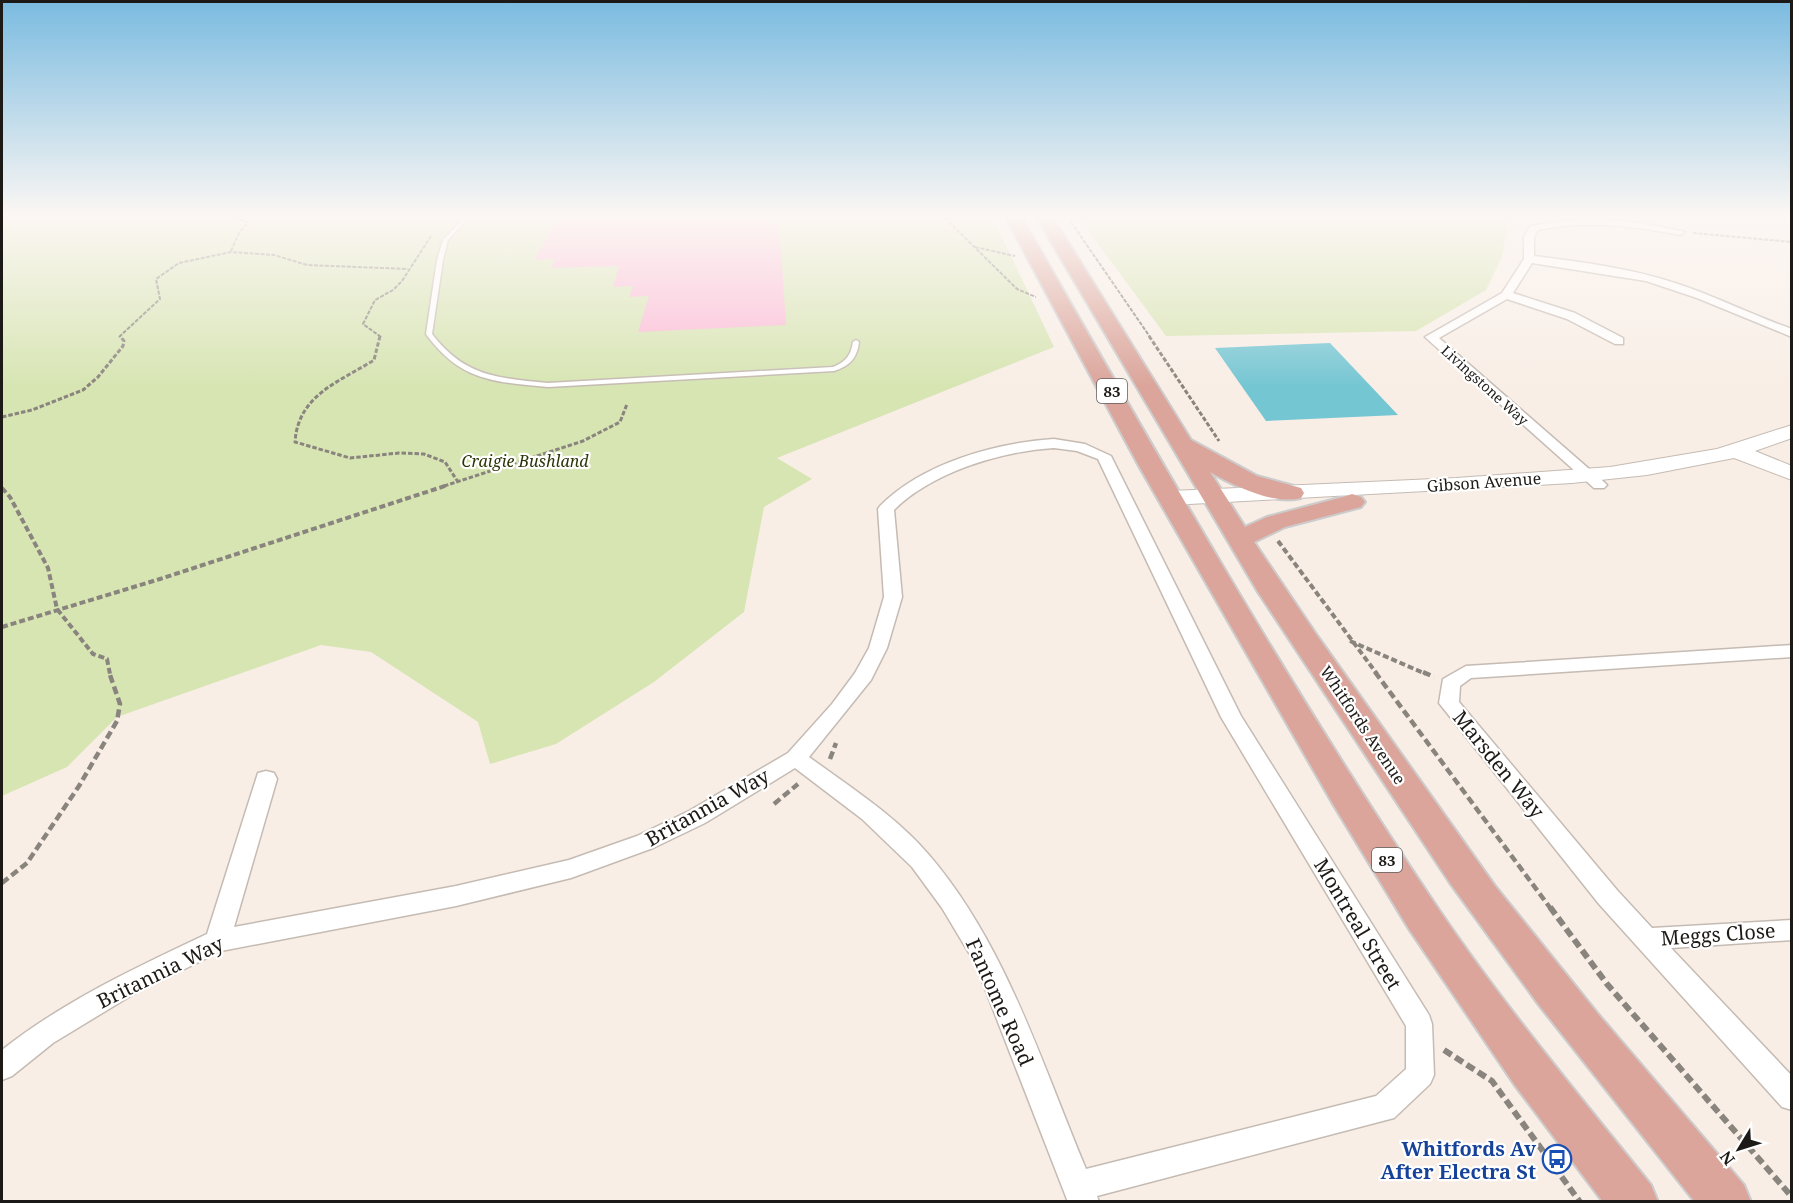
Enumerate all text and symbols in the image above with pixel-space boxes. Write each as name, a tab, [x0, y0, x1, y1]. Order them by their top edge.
street label: Livingstone Way	[1437, 341, 1533, 429]
road number: 83	[1097, 379, 1127, 403]
park label: Craigie Bushland	[461, 450, 589, 472]
street label: Gibson Avenue	[1426, 467, 1542, 497]
street label: Whitfords Avenue	[1315, 661, 1411, 789]
street label: Marsden Way	[1447, 705, 1551, 824]
street label: Britannia Way	[640, 762, 774, 852]
road number: 83	[1372, 848, 1402, 872]
street label: Montreal Street	[1308, 853, 1408, 995]
street label: Meggs Close	[1660, 917, 1776, 951]
street label: Britannia Way	[92, 929, 228, 1014]
street label: Fantome Road	[960, 934, 1040, 1070]
north arrow	[1709, 1119, 1769, 1179]
place label: Whitfords Av After Electra St	[1380, 1135, 1537, 1185]
bus stop icon: Whitfords Av After Electra St	[1541, 1143, 1573, 1175]
text: N	[1714, 1146, 1740, 1170]

